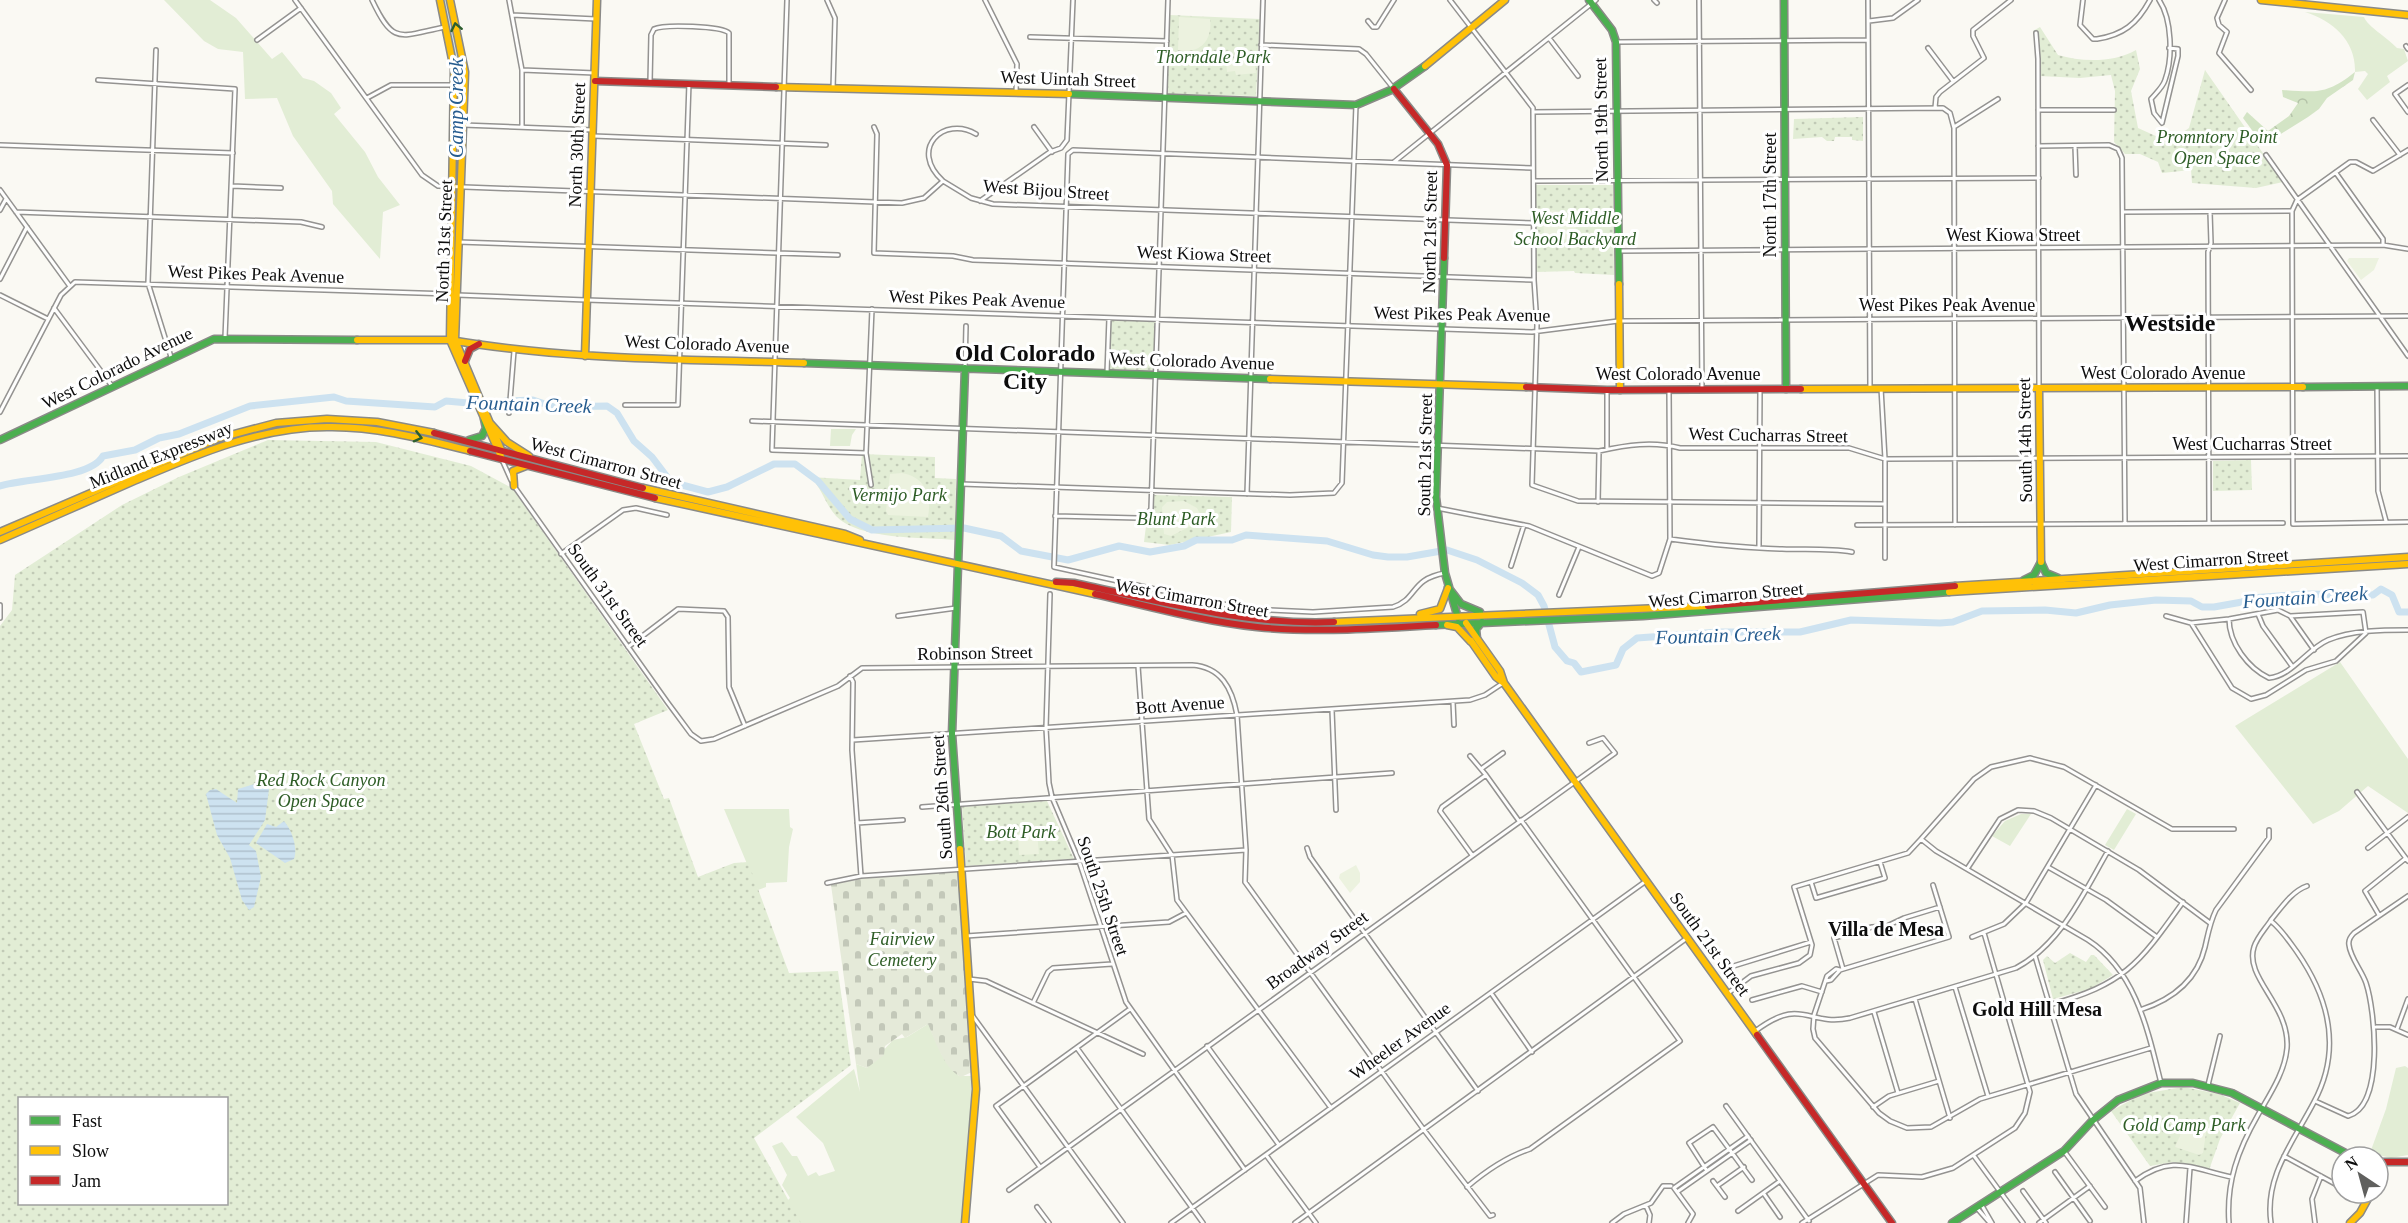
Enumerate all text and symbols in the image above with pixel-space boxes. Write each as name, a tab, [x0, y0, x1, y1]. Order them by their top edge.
one-way arrow	[450, 22, 463, 32]
park label: Thorndale Park	[1156, 47, 1271, 67]
water label: Camp Creek	[445, 57, 468, 158]
street label: North 19th Street	[1590, 57, 1612, 183]
street label: West Uintah Street	[1000, 67, 1136, 91]
street label: North 30th Street	[565, 82, 589, 208]
park label: Promntory Point Open Space	[2156, 127, 2278, 168]
street label: North 17th Street	[1760, 133, 1780, 257]
street label: North 21st Street	[1419, 170, 1441, 294]
street label: West Bijou Street	[982, 176, 1110, 204]
street label: North 31st Street	[432, 179, 456, 303]
park label: West Middle School Backyard	[1514, 208, 1637, 249]
street label: West Kiowa Street	[1946, 225, 2080, 245]
street label: West Kiowa Street	[1136, 242, 1272, 266]
street label: West Pikes Peak Avenue	[167, 261, 345, 287]
street label: West Pikes Peak Avenue	[888, 286, 1066, 312]
street label: West Pikes Peak Avenue	[1859, 295, 2035, 315]
street label: West Pikes Peak Avenue	[1373, 302, 1551, 326]
district label: Westside	[2125, 310, 2216, 336]
street label: West Colorado Avenue	[38, 323, 196, 413]
street label: West Colorado Avenue	[624, 331, 790, 357]
district label: Old Colorado City	[955, 340, 1095, 394]
street label: West Colorado Avenue	[1109, 348, 1275, 374]
street label: West Colorado Avenue	[2080, 363, 2246, 383]
street label: West Colorado Avenue	[1595, 364, 1761, 384]
street label: South 14th Street	[2014, 377, 2036, 503]
water label: Fountain Creek	[465, 391, 593, 417]
street label: South 21st Street	[1414, 393, 1436, 517]
street label: Midland Expressway	[87, 417, 235, 493]
street label: West Cucharras Street	[1688, 424, 1848, 446]
one-way arrow	[413, 430, 423, 443]
street label: West Cimarron Street	[528, 433, 684, 493]
street label: West Cucharras Street	[2172, 434, 2332, 454]
park label: Vermijo Park	[851, 485, 948, 505]
park label: Blunt Park	[1137, 509, 1216, 529]
street label: South 31st Street	[564, 539, 652, 651]
street label: West Cimarron Street	[2133, 545, 2289, 575]
street label: West Cimarron Street	[1114, 575, 1270, 621]
street label: West Cimarron Street	[1648, 578, 1804, 612]
water label: Fountain Creek	[2241, 582, 2369, 612]
water label: Fountain Creek	[1654, 622, 1782, 648]
street label: Robinson Street	[917, 642, 1033, 664]
street label: Bott Avenue	[1135, 692, 1225, 718]
street label: South 26th Street	[928, 734, 956, 860]
park label: Red Rock Canyon Open Space	[256, 770, 385, 811]
park label: Bott Park	[986, 822, 1057, 842]
street label: South 25th Street	[1073, 834, 1133, 958]
street label: South 21st Street	[1666, 888, 1754, 1000]
street label: Broadway Street	[1262, 907, 1372, 993]
district label: Villa de Mesa	[1828, 918, 1944, 940]
park label: Fairview Cemetery	[868, 929, 936, 970]
street label: Wheeler Avenue	[1346, 998, 1454, 1084]
district label: Gold Hill Mesa	[1972, 998, 2102, 1020]
legend	[18, 1097, 228, 1205]
text: Fast	[72, 1111, 102, 1131]
park label: Gold Camp Park	[2123, 1115, 2247, 1135]
text: Slow	[72, 1141, 109, 1161]
north arrow	[2330, 1145, 2390, 1205]
text: N	[2342, 1153, 2362, 1174]
text: Jam	[72, 1171, 101, 1191]

